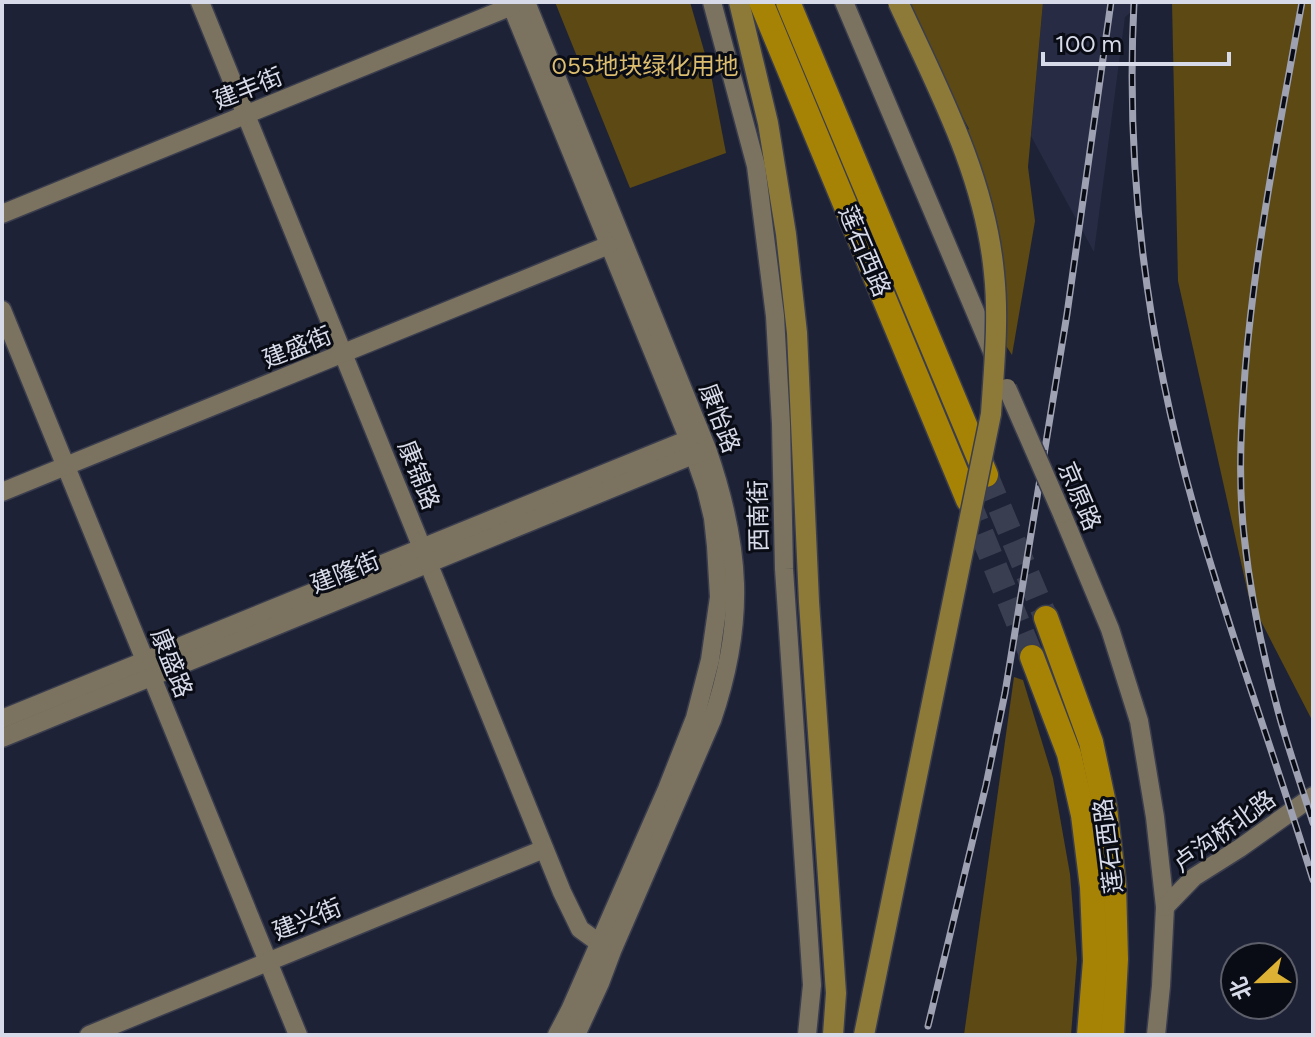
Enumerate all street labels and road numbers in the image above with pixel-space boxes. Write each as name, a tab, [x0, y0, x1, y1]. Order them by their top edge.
street label: 建丰街	[209, 61, 287, 115]
street label: 莲石西路	[833, 201, 897, 301]
street label: 建盛街	[258, 320, 336, 374]
street label: 康怡路	[694, 379, 746, 457]
street label: 康锦路	[392, 436, 446, 514]
street label: 京原路	[1053, 457, 1107, 535]
street label: 西南街	[743, 480, 773, 552]
street label: 建隆街	[306, 545, 384, 599]
street label: 康盛路	[145, 624, 199, 702]
street label: 卢沟桥北路	[1167, 784, 1281, 878]
street label: 莲石西路	[1088, 797, 1128, 895]
street label: 建兴街	[268, 892, 346, 946]

